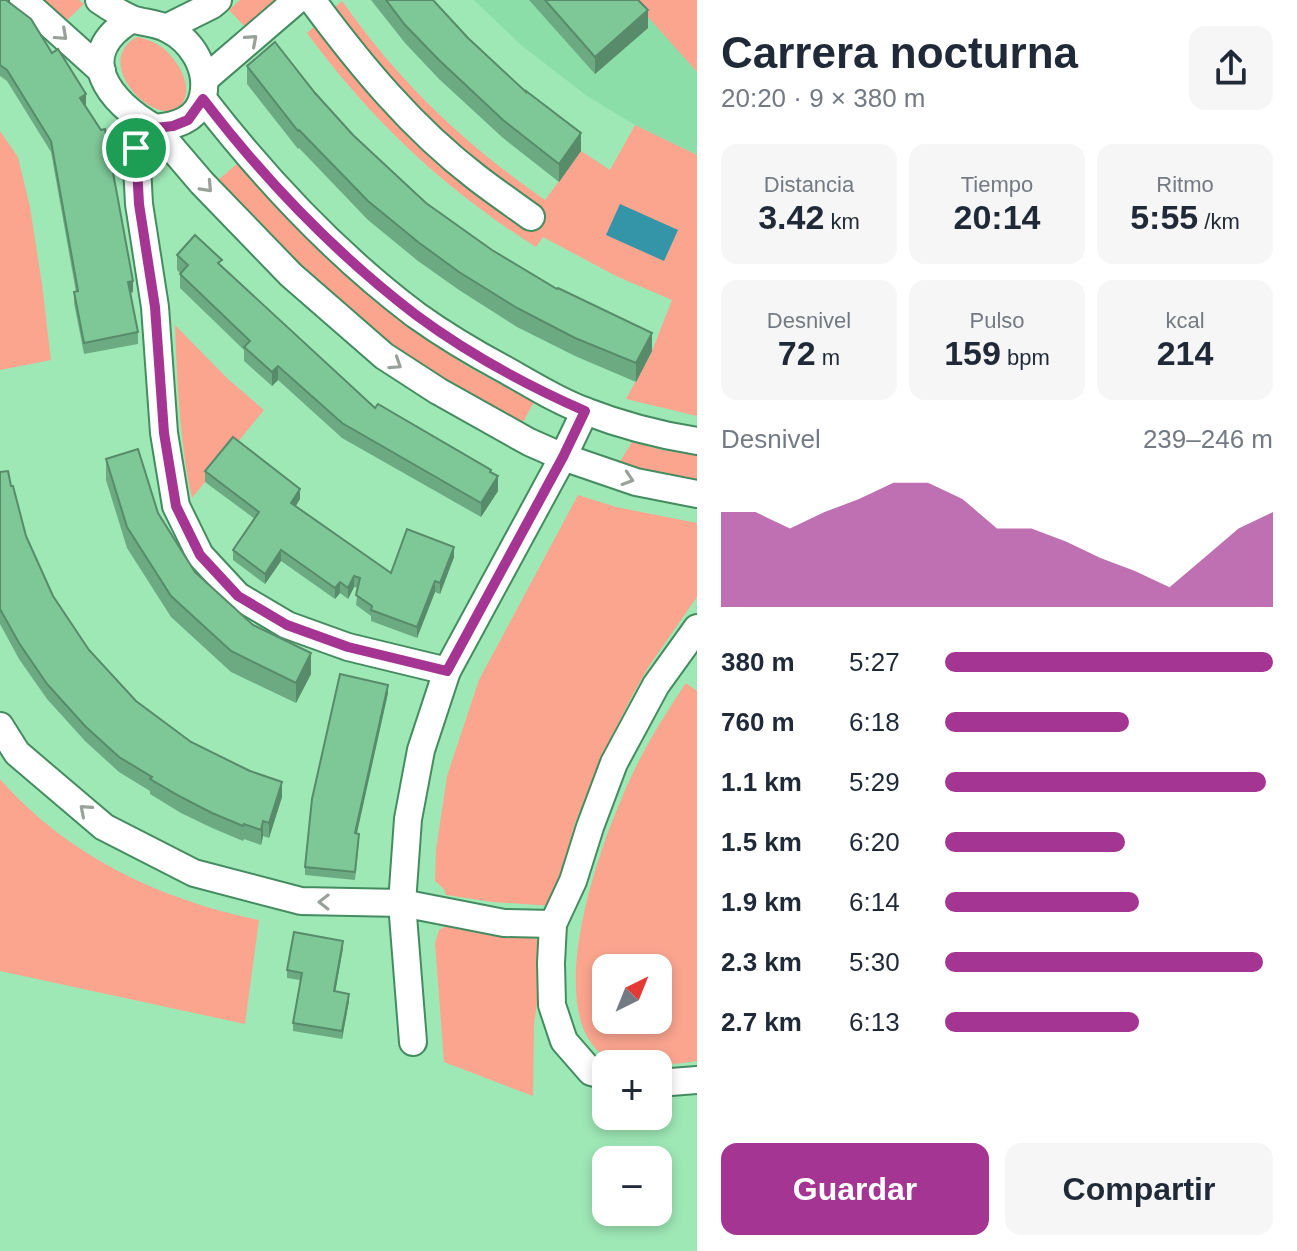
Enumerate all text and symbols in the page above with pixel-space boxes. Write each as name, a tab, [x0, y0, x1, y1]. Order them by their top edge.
one-way arrow	[53, 26, 68, 40]
button: share	[1189, 26, 1273, 110]
text: Carrera nocturna	[721, 28, 1078, 77]
one-way arrow	[242, 35, 257, 50]
text: 20:20 · 9 × 380 m	[721, 83, 926, 113]
pin	[102, 114, 170, 182]
icon: arrive	[114, 126, 158, 170]
text: Distancia	[764, 172, 854, 197]
text: Tiempo	[961, 172, 1033, 197]
text: Ritmo	[1156, 172, 1214, 197]
one-way arrow	[197, 177, 211, 192]
text: 3.42	[758, 198, 824, 236]
text: 20:14	[954, 198, 1040, 236]
text: 5:55	[1130, 198, 1198, 236]
text: km	[824, 209, 860, 234]
text: /km	[1198, 209, 1240, 234]
text: Desnivel	[767, 308, 851, 333]
text: Pulso	[969, 308, 1025, 333]
text: kcal	[1165, 308, 1205, 333]
text: 72	[778, 334, 816, 372]
text: 159	[944, 334, 1001, 372]
text: 214	[1157, 334, 1213, 372]
text: m	[816, 345, 840, 370]
text: bpm	[1001, 345, 1050, 370]
one-way arrow	[388, 354, 402, 369]
text: Desnivel	[721, 424, 821, 454]
text: 239–246 m	[1143, 424, 1273, 454]
one-way arrow	[621, 470, 634, 486]
text: 380 m	[721, 647, 795, 677]
text: 5:27	[849, 647, 900, 677]
text: 760 m	[721, 707, 795, 737]
text: 6:18	[849, 707, 900, 737]
text: 1.1 km	[721, 767, 802, 797]
text: 5:29	[849, 767, 900, 797]
one-way arrow	[79, 806, 94, 820]
text: 1.5 km	[721, 827, 802, 857]
text: 6:20	[849, 827, 900, 857]
text: 1.9 km	[721, 887, 802, 917]
text: 6:14	[849, 887, 900, 917]
one-way arrow	[317, 893, 330, 910]
text: 2.3 km	[721, 947, 802, 977]
text: 5:30	[849, 947, 900, 977]
north arrow	[592, 954, 672, 1034]
map controls	[592, 954, 672, 1226]
text: 2.7 km	[721, 1007, 802, 1037]
text: 6:13	[849, 1007, 900, 1037]
button: +	[592, 1050, 672, 1130]
button: Guardar	[721, 1143, 989, 1235]
button: Compartir	[1005, 1143, 1273, 1235]
button: −	[592, 1146, 672, 1226]

